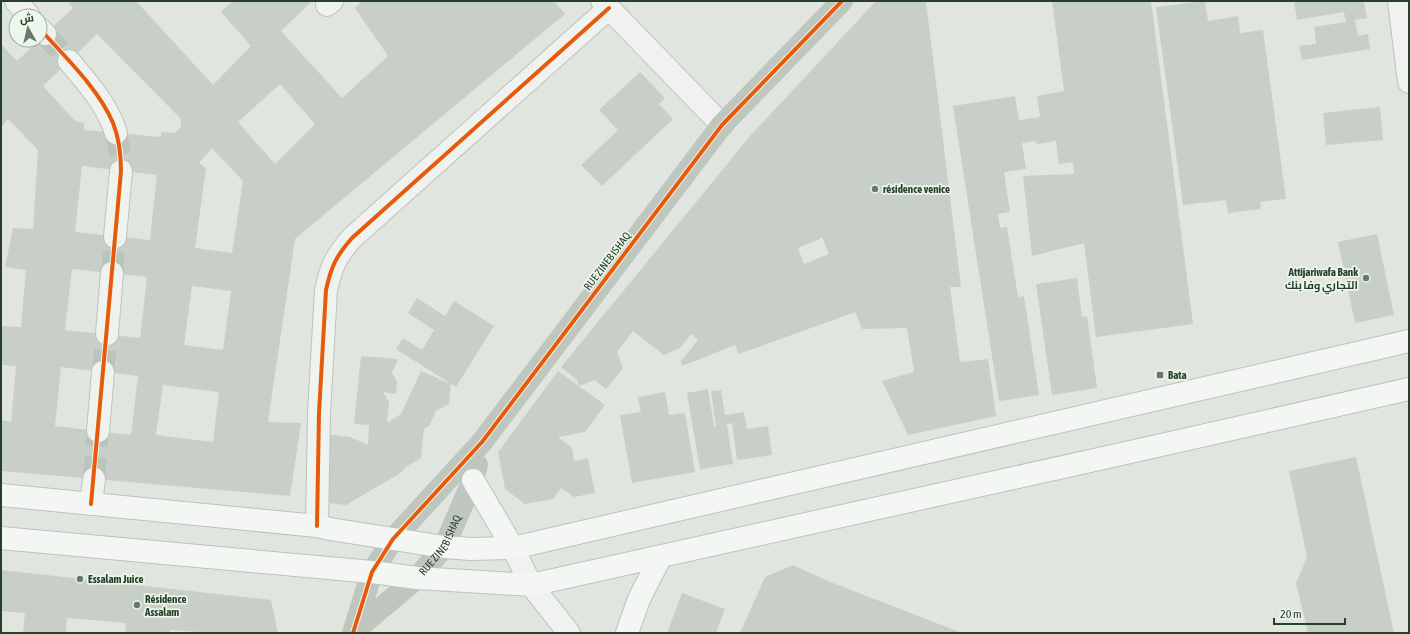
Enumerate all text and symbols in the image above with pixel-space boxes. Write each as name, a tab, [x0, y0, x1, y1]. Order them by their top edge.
north arrow	[8, 8, 48, 48]
text: ش	[19, 11, 35, 26]
place label: résidence venice	[883, 183, 950, 195]
marker: résidence venice	[870, 184, 880, 194]
street label: RUE ZINEB ISHAQ	[581, 229, 633, 292]
place label: Attijariwafa Bank التجاري وفا بنك	[1285, 266, 1358, 295]
marker: Attijariwafa Bank التجاري وفا بنك	[1361, 273, 1371, 283]
place label: Bata	[1168, 369, 1187, 381]
marker: Bata	[1155, 370, 1165, 380]
street label: RUE ZINEB ISHAQ	[416, 513, 463, 577]
place label: Essalam Juice	[88, 573, 143, 585]
marker: Essalam Juice	[75, 574, 85, 584]
place label: Résidence Assalam	[144, 593, 187, 618]
marker: Résidence Assalam	[132, 600, 142, 610]
scale bar	[1274, 600, 1345, 626]
text: 20 m	[1280, 607, 1302, 621]

